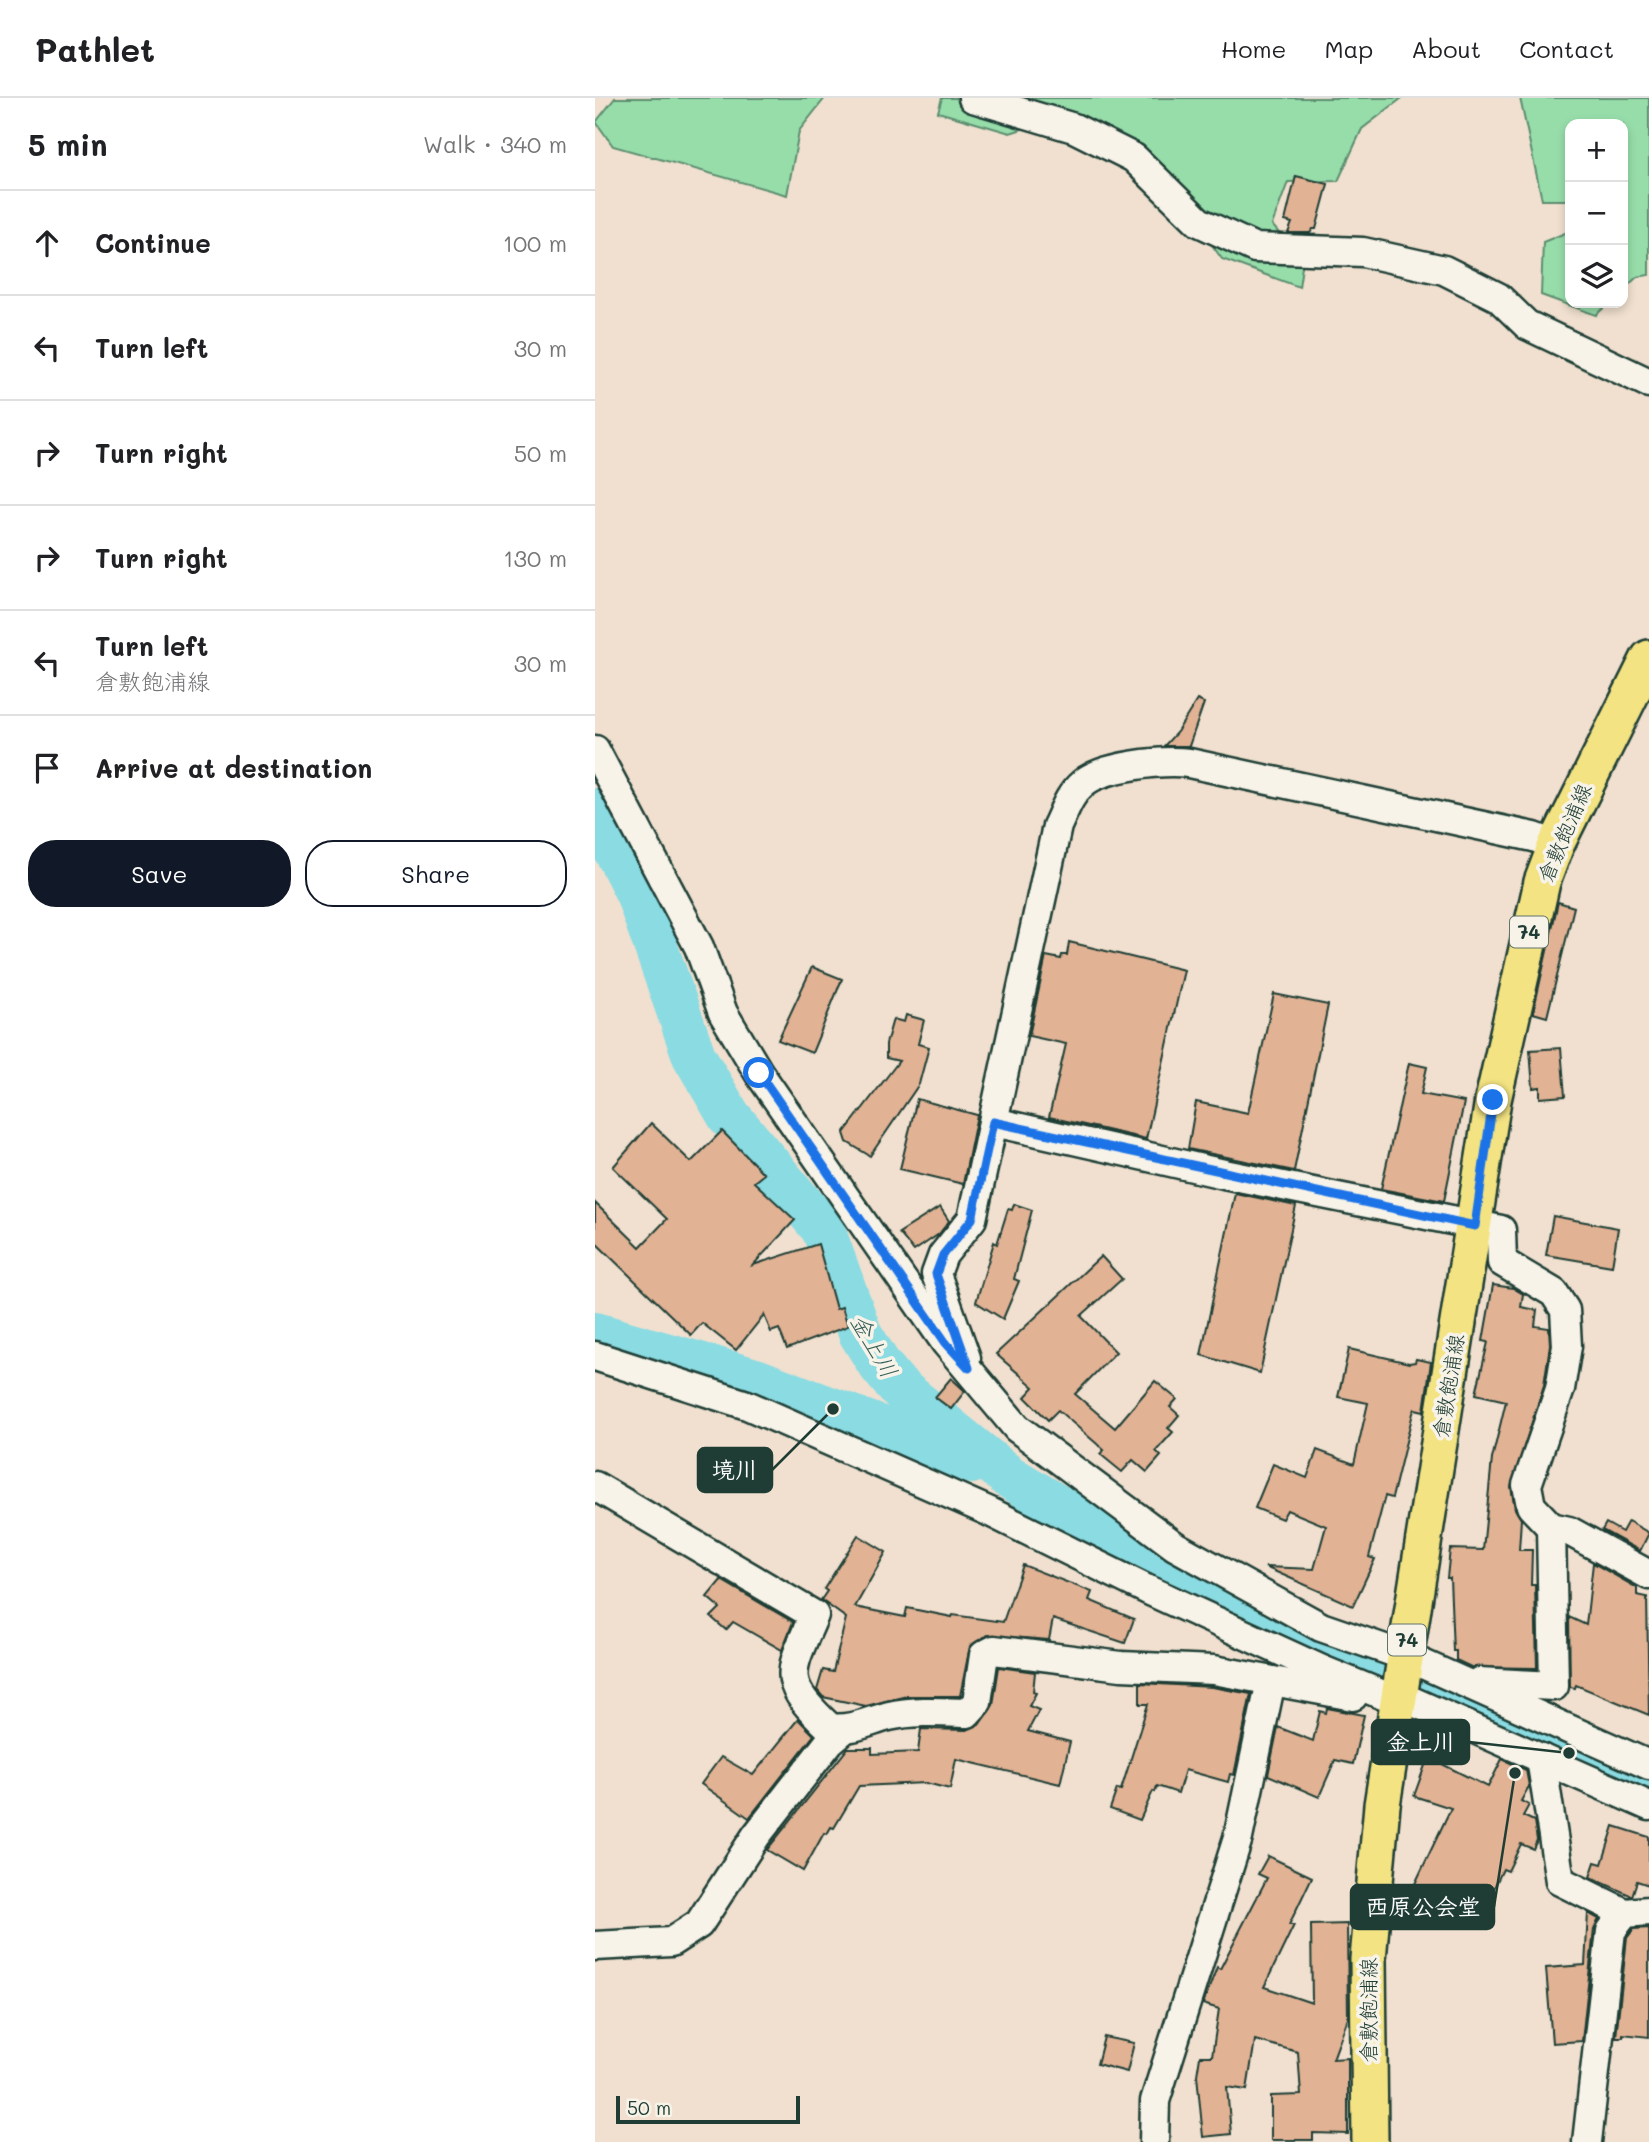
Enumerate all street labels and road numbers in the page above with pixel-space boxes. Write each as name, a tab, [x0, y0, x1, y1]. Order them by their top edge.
street label: 倉敷飽浦線	[1531, 779, 1597, 886]
road number: 74	[1510, 916, 1548, 947]
street label: 倉敷飽浦線	[1426, 1332, 1469, 1440]
road number: 74	[1388, 1624, 1426, 1656]
street label: 倉敷飽浦線	[1354, 1958, 1381, 2063]

